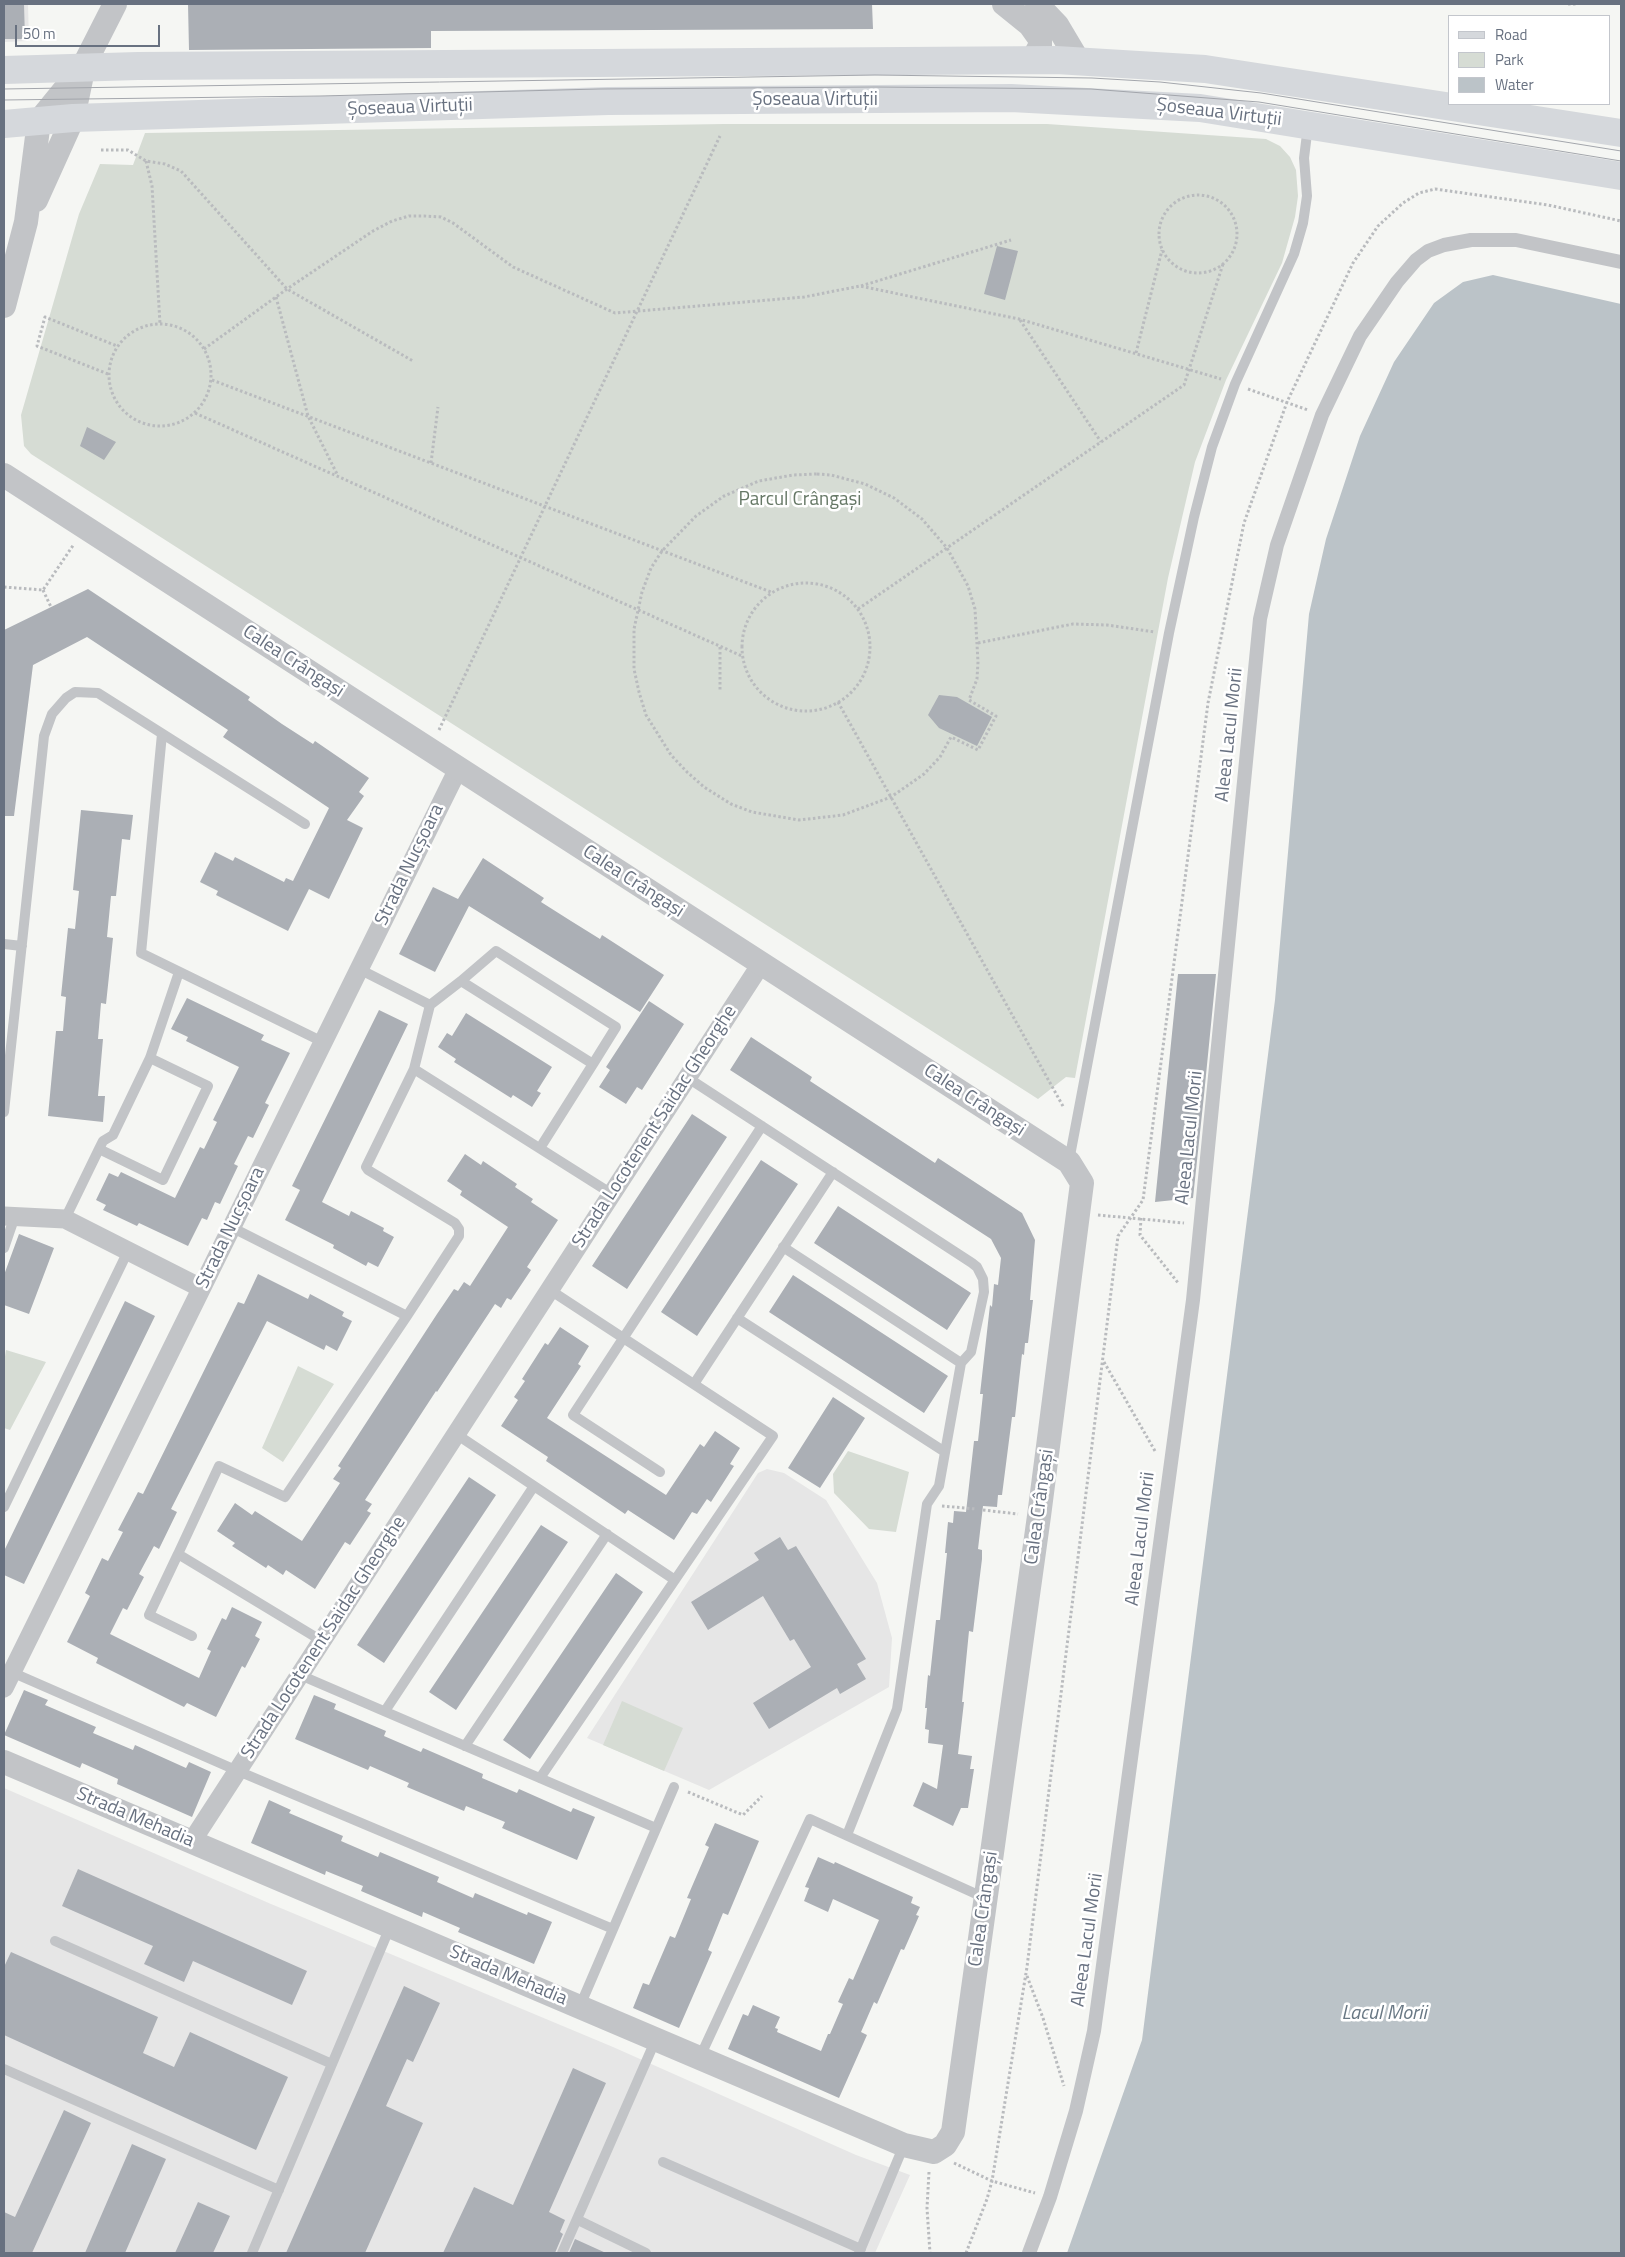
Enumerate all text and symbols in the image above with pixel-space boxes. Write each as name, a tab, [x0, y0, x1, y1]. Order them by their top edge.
scale bar	[18, 15, 162, 47]
legend	[1448, 15, 1610, 105]
text: 50 m	[23, 22, 56, 45]
text: Road	[1495, 23, 1527, 46]
text: Park	[1495, 48, 1524, 71]
text: Water	[1495, 73, 1534, 96]
street label: Șoseaua Virtuții	[752, 89, 878, 111]
street label: Șoseaua Virtuții	[347, 94, 473, 122]
street label: Șoseaua Virtuții	[1155, 94, 1283, 132]
park label: Parcul Crângași	[739, 489, 861, 511]
street label: Calea Crângași	[238, 621, 348, 703]
street label: Aleea Lacul Morii	[1212, 667, 1248, 803]
street label: Strada Nucșoara	[371, 801, 449, 929]
street label: Calea Crângași	[578, 841, 688, 923]
street label: Strada Locotenent Saidac Gheorghe	[568, 1002, 742, 1252]
street label: Calea Crângași	[919, 1060, 1029, 1142]
street label: Aleea Lacul Morii	[1172, 1070, 1208, 1206]
street label: Strada Nucșoara	[192, 1164, 270, 1292]
street label: Calea Crângași	[1021, 1448, 1059, 1566]
street label: Aleea Lacul Morii	[1121, 1471, 1161, 1607]
street label: Strada Locotenent Saidac Gheorghe	[237, 1513, 411, 1763]
street label: Strada Mehadia	[73, 1783, 197, 1853]
street label: Calea Crângași	[965, 1850, 1003, 1968]
street label: Aleea Lacul Morii	[1067, 1872, 1109, 2008]
street label: Strada Mehadia	[446, 1941, 570, 2011]
water label: Lacul Morii	[1341, 2002, 1427, 2026]

